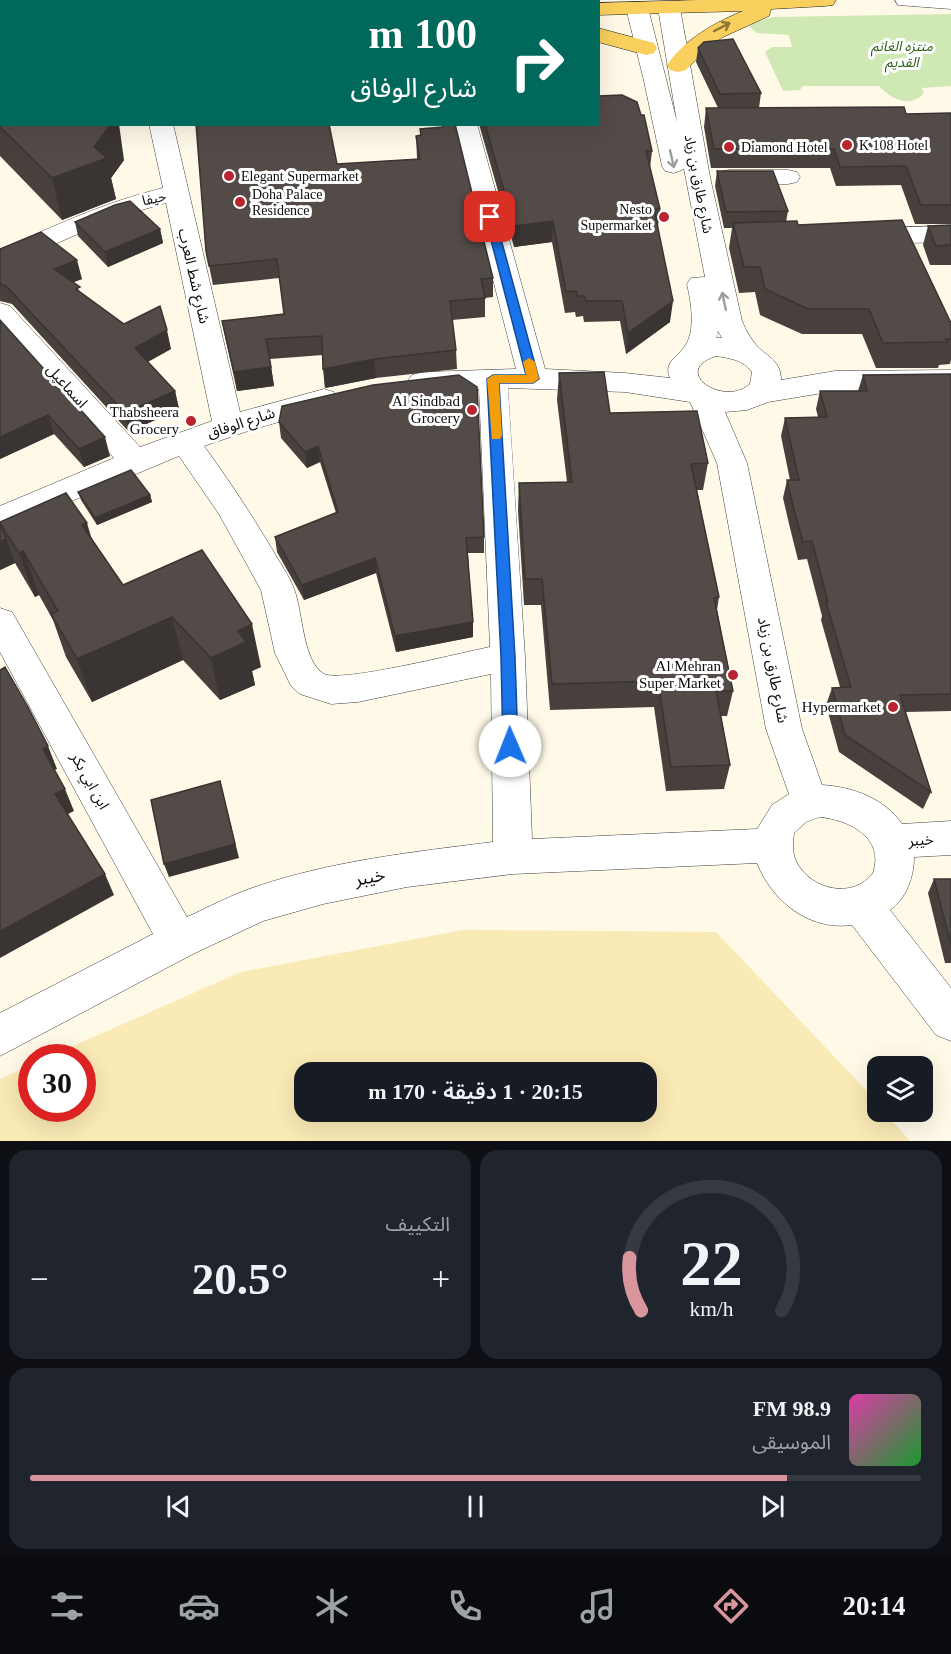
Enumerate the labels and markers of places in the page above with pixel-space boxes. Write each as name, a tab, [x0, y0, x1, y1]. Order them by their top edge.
marker: K 108 Hotel	[840, 138, 854, 152]
place label: K 108 Hotel	[859, 138, 928, 153]
marker: Diamond Hotel	[722, 140, 736, 154]
place label: Diamond Hotel	[741, 140, 828, 155]
marker: Elegant Supermarket	[222, 169, 236, 183]
place label: Elegant Supermarket	[241, 169, 359, 184]
place label: Doha Palace Residence	[252, 187, 322, 218]
pin	[464, 191, 515, 242]
marker: Doha Palace Residence	[233, 195, 247, 209]
place label: Nesto Supermarket	[580, 202, 652, 233]
marker: Nesto Supermarket	[657, 210, 671, 224]
place label: Al Sindbad Grocery	[392, 393, 460, 426]
marker: Al Sindbad Grocery	[465, 403, 479, 417]
place label: Thabsheera Grocery	[110, 404, 179, 437]
marker: Thabsheera Grocery	[184, 414, 198, 428]
place label: Al Mehran Super Market	[639, 658, 722, 691]
marker: Al Mehran Super Market	[726, 668, 740, 682]
place label: Hypermarket	[802, 699, 882, 715]
marker: Hypermarket	[886, 700, 900, 714]

